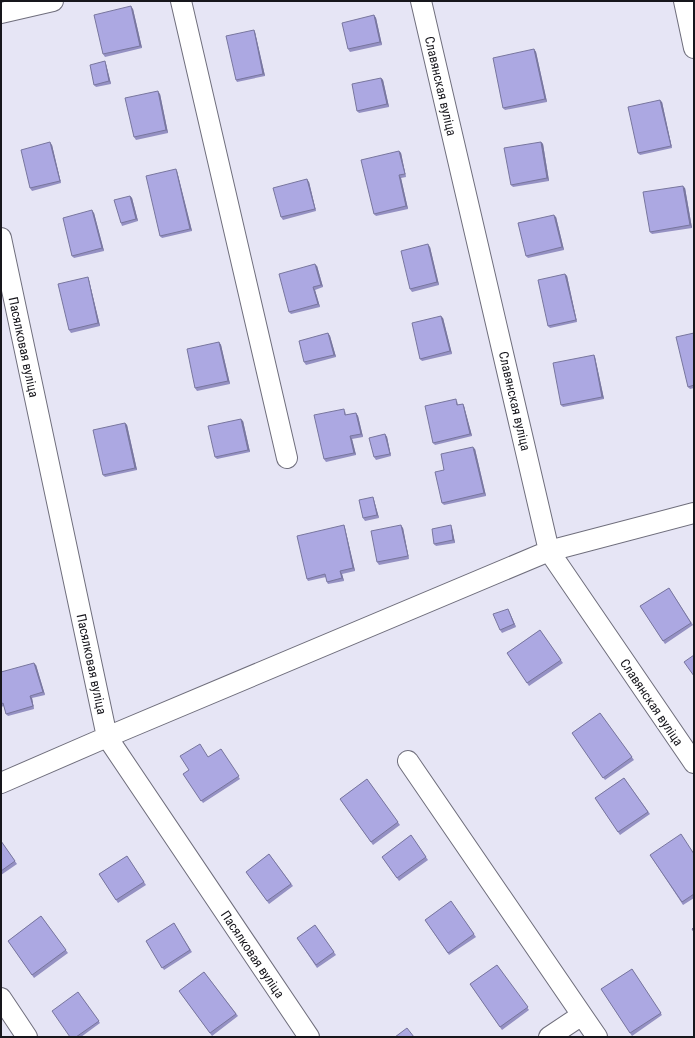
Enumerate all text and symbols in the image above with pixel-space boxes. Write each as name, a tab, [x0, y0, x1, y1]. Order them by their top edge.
street label: Славянская вуліца	[422, 35, 459, 137]
street label: Пасялковая вуліца	[6, 296, 41, 399]
street label: Славянская вуліца	[496, 350, 533, 452]
street label: Пасялковая вуліца	[74, 613, 109, 716]
street label: Славянская вуліца	[617, 656, 686, 749]
street label: Пасялковая вуліца	[218, 908, 287, 1001]

